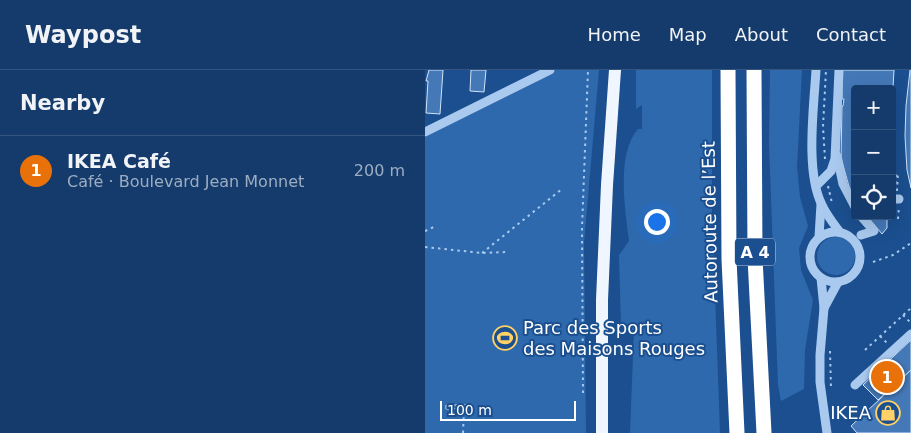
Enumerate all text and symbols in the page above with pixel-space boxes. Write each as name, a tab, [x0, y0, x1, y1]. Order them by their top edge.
text: Waypost	[25, 21, 141, 49]
text: Home	[588, 24, 641, 45]
text: Map	[669, 24, 707, 45]
text: About	[735, 24, 788, 45]
text: Contact	[816, 24, 886, 45]
map controls	[851, 85, 896, 220]
button: +	[851, 85, 896, 130]
text: Nearby	[20, 91, 105, 115]
button: −	[851, 130, 896, 175]
street label: Autoroute de l’Est	[698, 141, 721, 303]
text: IKEA Café	[67, 150, 171, 172]
text: 1	[30, 161, 42, 180]
text: 200 m	[354, 161, 405, 180]
text: Café · Boulevard Jean Monnet	[67, 172, 304, 191]
button: locate	[851, 175, 896, 220]
your location	[644, 209, 670, 235]
road number: A 4	[735, 238, 775, 266]
place label: Parc des Sports des Maisons Rouges	[523, 317, 705, 359]
sports icon: Parc des Sports des Maisons Rouges	[492, 325, 518, 351]
pin: 1	[871, 358, 903, 396]
scale bar	[440, 398, 576, 421]
shop icon: IKEA	[875, 400, 901, 426]
text: 100 m	[447, 402, 492, 418]
place label: IKEA	[830, 402, 872, 423]

